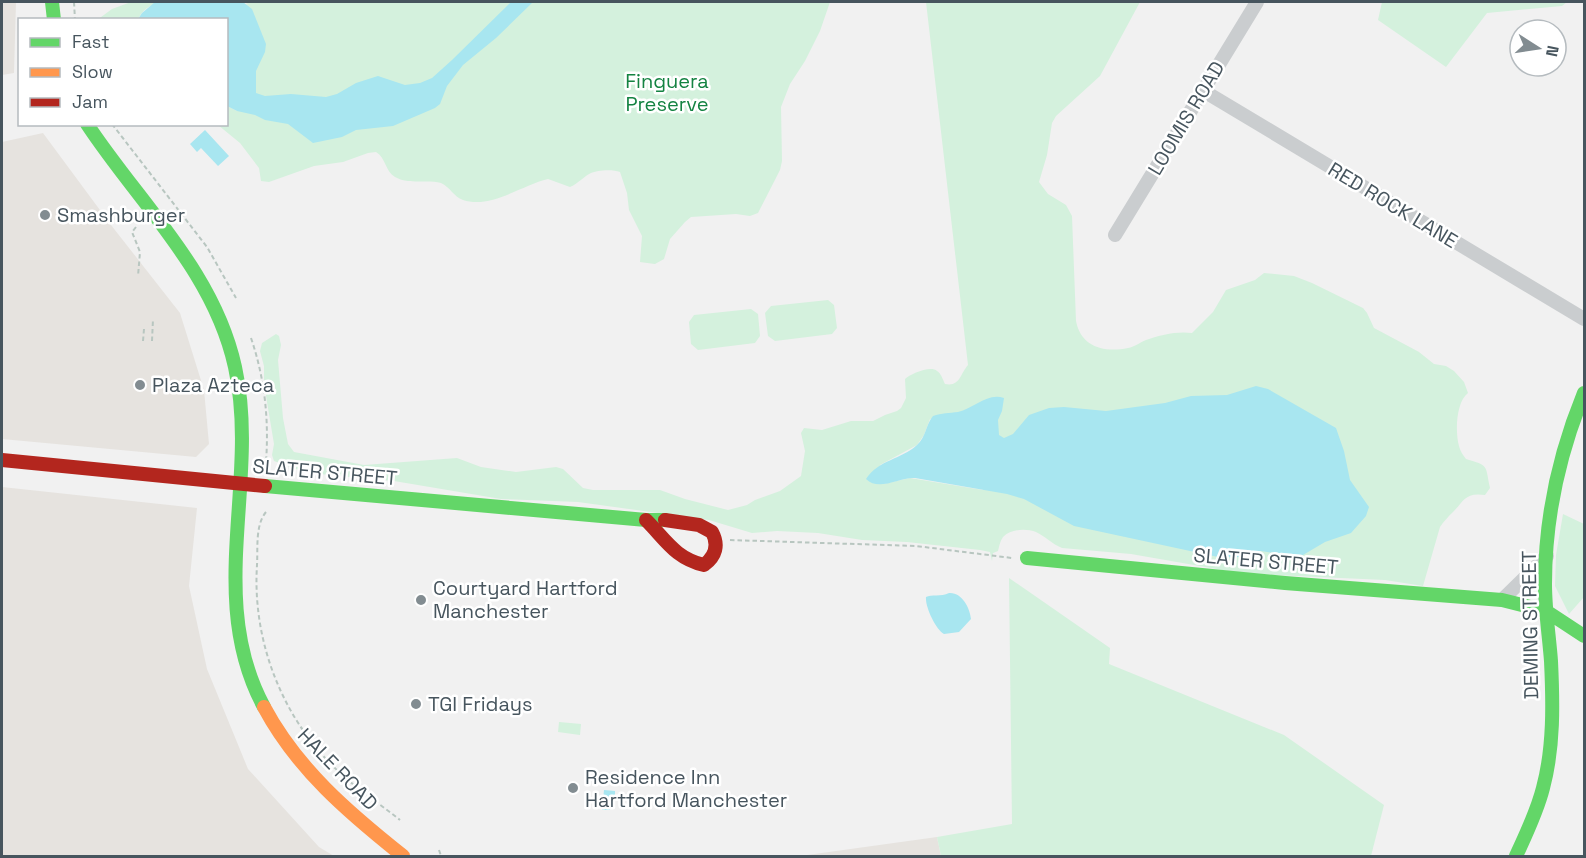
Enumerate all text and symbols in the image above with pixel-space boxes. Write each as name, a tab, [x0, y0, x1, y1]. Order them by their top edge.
legend	[18, 18, 228, 126]
north arrow	[1508, 18, 1568, 78]
text: Fast	[72, 30, 109, 53]
text: N	[1541, 44, 1564, 58]
street label: LOOMIS ROAD	[1142, 56, 1230, 180]
text: Slow	[72, 60, 113, 83]
park label: Finguera Preserve	[625, 68, 709, 117]
text: Jam	[72, 90, 108, 113]
street label: RED ROCK LANE	[1324, 156, 1462, 254]
place label: Smashburger	[57, 202, 185, 228]
marker: Smashburger	[38, 208, 52, 222]
place label: Plaza Azteca	[152, 372, 274, 398]
marker: Plaza Azteca	[133, 378, 147, 392]
street label: SLATER STREET	[251, 453, 399, 491]
street label: SLATER STREET	[1192, 542, 1340, 580]
street label: DEMING STREET	[1516, 550, 1544, 700]
place label: Courtyard Hartford Manchester	[433, 575, 618, 624]
marker: Courtyard Hartford Manchester	[414, 593, 428, 607]
place label: TGI Fridays	[428, 691, 533, 717]
marker: TGI Fridays	[409, 697, 423, 711]
street label: HALE ROAD	[292, 722, 384, 816]
place label: Residence Inn Hartford Manchester	[585, 764, 787, 813]
marker: Residence Inn Hartford Manchester	[566, 781, 580, 795]

